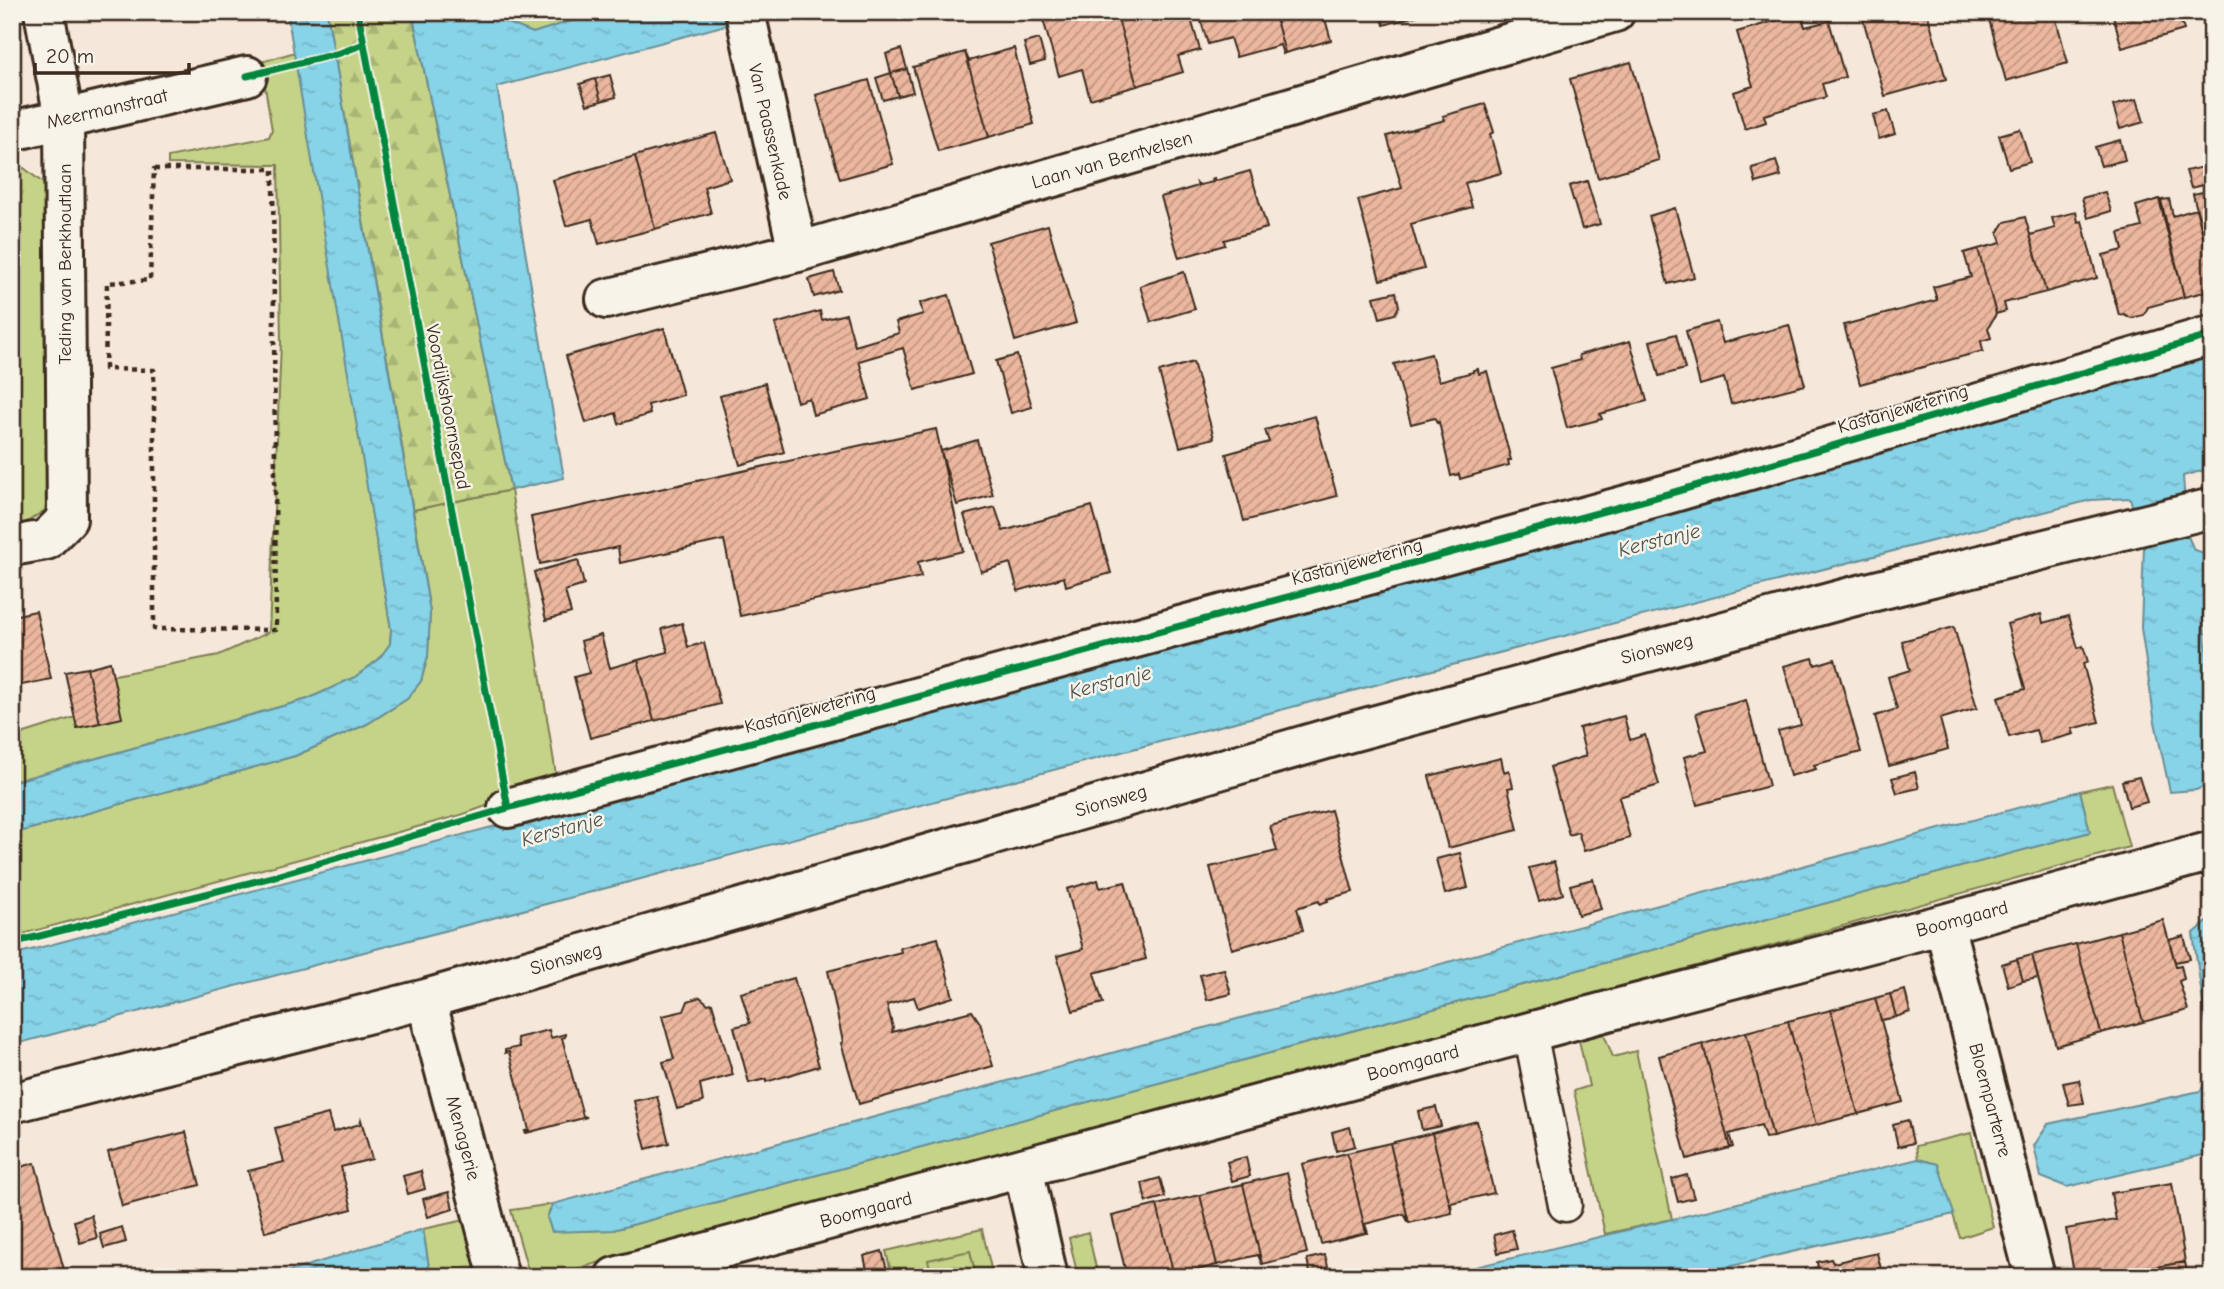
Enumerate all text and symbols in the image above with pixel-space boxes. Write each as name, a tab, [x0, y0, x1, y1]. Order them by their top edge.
scale bar	[35, 32, 189, 76]
text: 20 m	[46, 44, 94, 68]
street label: Van Paassenkade	[744, 62, 796, 202]
street label: Meermanstraat	[44, 84, 170, 134]
street label: Laan van Bentvelsen	[1029, 127, 1195, 193]
street label: Teding van Berkhoutlaan	[54, 163, 76, 365]
street label: Voordijkshoornsepad	[421, 323, 475, 491]
street label: Kastanjewetering	[1835, 380, 1971, 438]
water label: Kerstanje	[1615, 518, 1703, 562]
street label: Kastanjewetering	[1289, 534, 1425, 590]
street label: Sionsweg	[1618, 629, 1696, 669]
water label: Kerstanje	[1066, 660, 1154, 704]
street label: Kastanjewetering	[742, 682, 878, 738]
street label: Sionsweg	[1072, 780, 1150, 822]
water label: Kerstanje	[518, 806, 606, 851]
street label: Boomgaard	[1914, 896, 2010, 942]
street label: Sionsweg	[527, 938, 605, 980]
street label: Boomgaard	[1365, 1040, 1461, 1086]
street label: Bloemparterre	[1964, 1040, 2016, 1160]
street label: Menagerie	[441, 1093, 485, 1183]
street label: Boomgaard	[818, 1187, 914, 1233]

